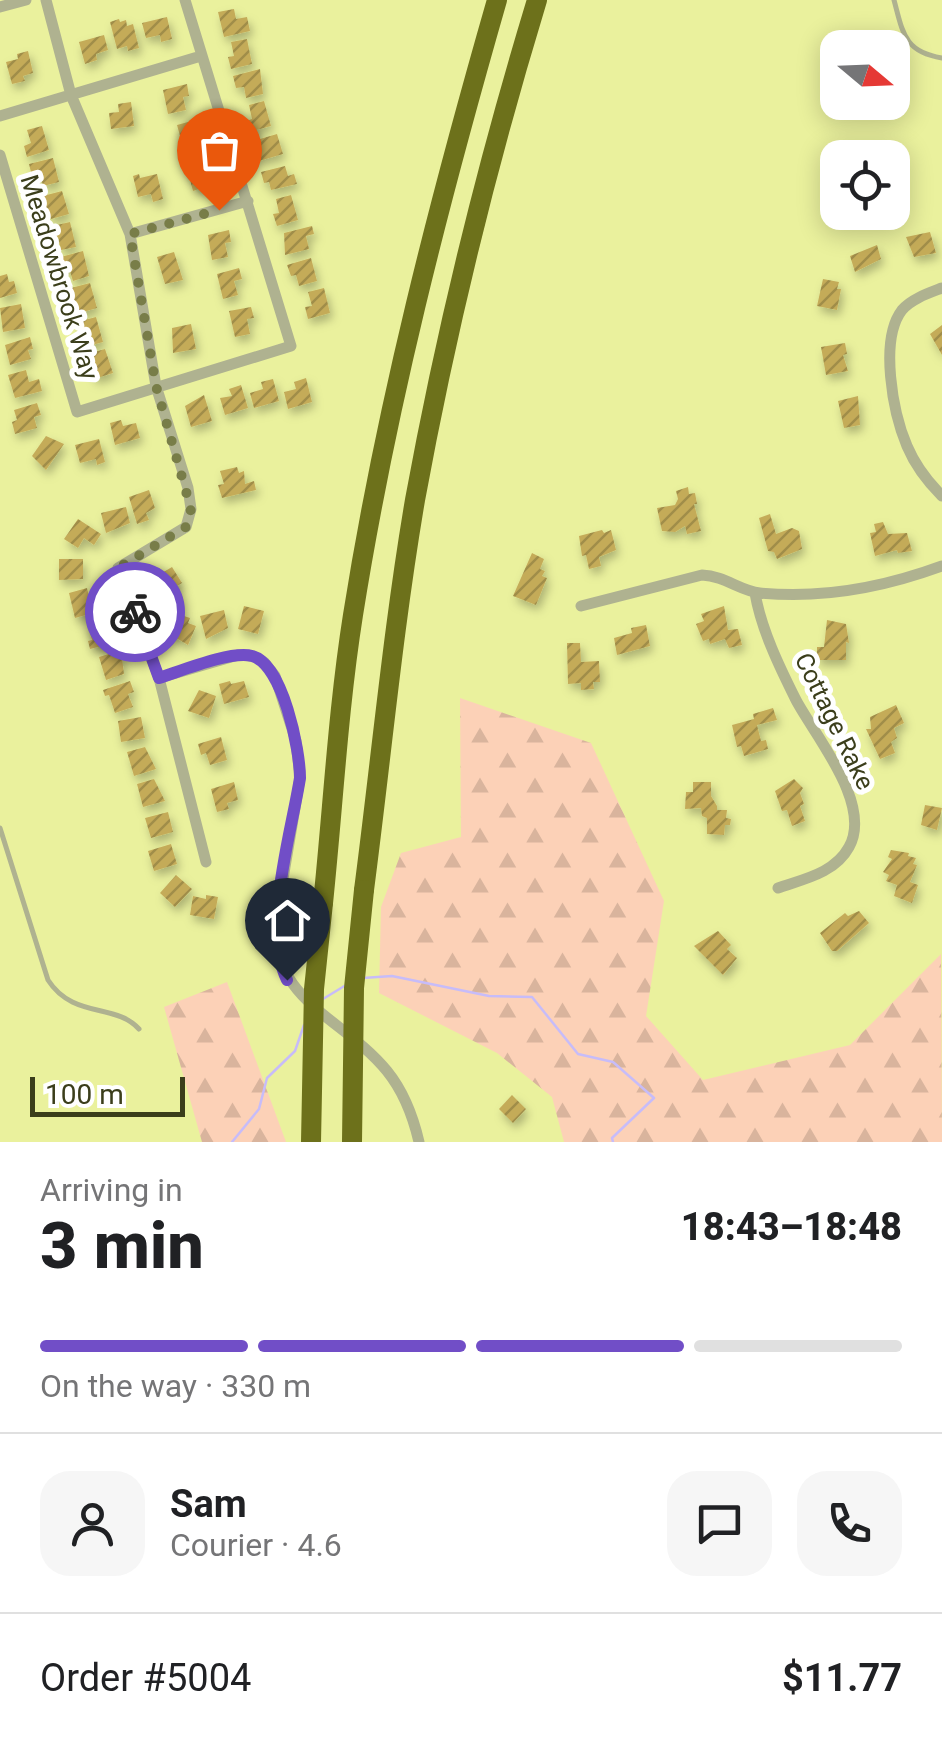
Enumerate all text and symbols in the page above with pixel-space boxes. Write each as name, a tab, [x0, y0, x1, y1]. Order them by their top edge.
north arrow	[820, 30, 910, 120]
map controls	[820, 30, 910, 230]
pin	[177, 108, 262, 211]
icon: bag	[192, 123, 247, 178]
button: locate	[820, 140, 910, 230]
street label: Meadowbrook Way	[15, 171, 105, 383]
courier	[85, 562, 185, 662]
icon: bike	[108, 585, 163, 640]
street label: Cottage Rake	[789, 648, 880, 794]
pin	[245, 878, 330, 981]
icon: home	[260, 893, 315, 948]
scale bar	[30, 1072, 185, 1116]
text: 100 m	[45, 1078, 124, 1111]
text: Arriving in	[40, 1171, 183, 1209]
text: 18:43–18:48	[681, 1205, 902, 1249]
text: 3 min	[40, 1208, 204, 1284]
text: On the way · 330 m	[40, 1367, 311, 1405]
button: person	[40, 1471, 145, 1576]
button: chat	[667, 1471, 772, 1576]
button: phone	[797, 1471, 902, 1576]
text: Sam	[170, 1482, 247, 1526]
text: Courier · 4.6	[170, 1526, 342, 1564]
text: Order #5004	[40, 1656, 251, 1700]
text: $11.77	[782, 1656, 902, 1700]

